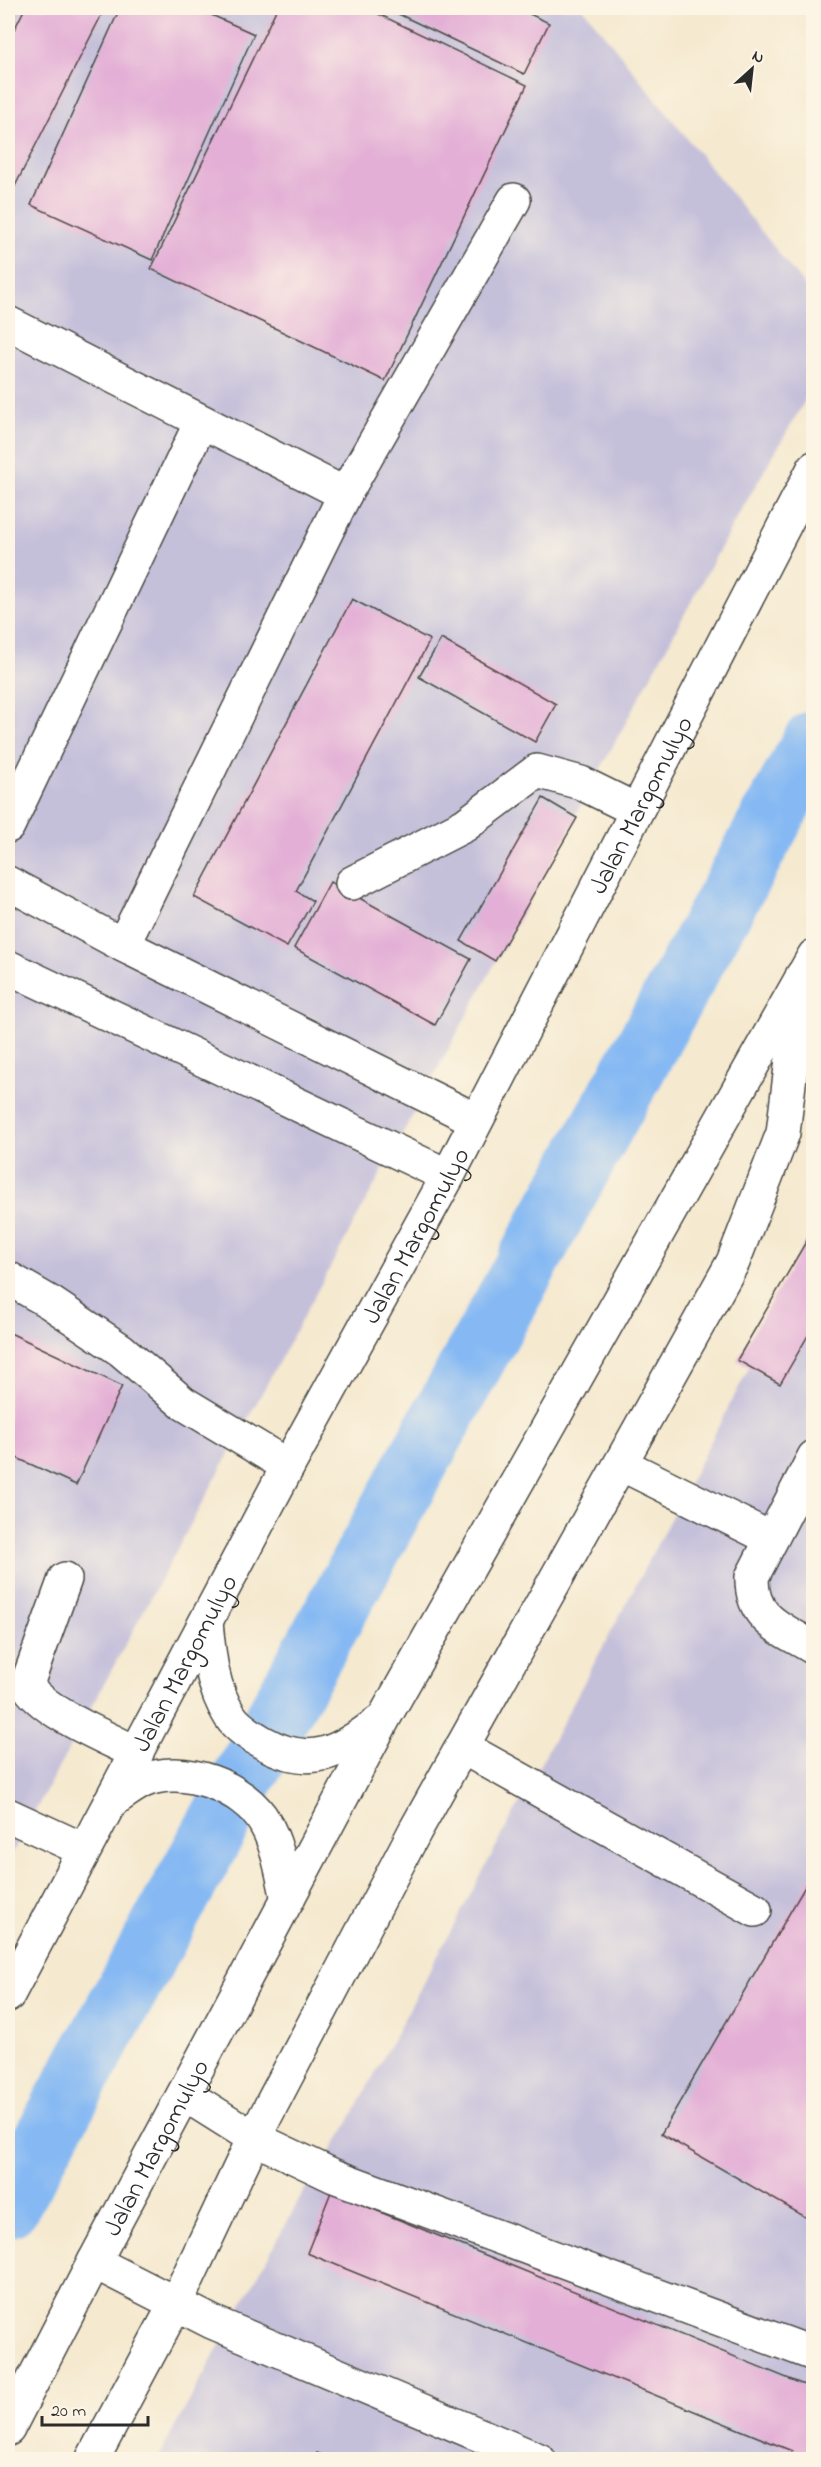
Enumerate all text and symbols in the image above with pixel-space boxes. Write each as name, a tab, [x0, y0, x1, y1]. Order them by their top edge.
north arrow	[722, 39, 782, 99]
text: N	[748, 44, 768, 71]
street label: Jalan Margomulyo	[581, 710, 705, 902]
street label: Jalan Margomulyo	[354, 1142, 481, 1332]
street label: Jalan Margomulyo	[124, 1569, 249, 1759]
street label: Jalan Margomulyo	[95, 2053, 221, 2244]
scale bar	[42, 2389, 148, 2427]
text: 20 m	[51, 2399, 86, 2425]

